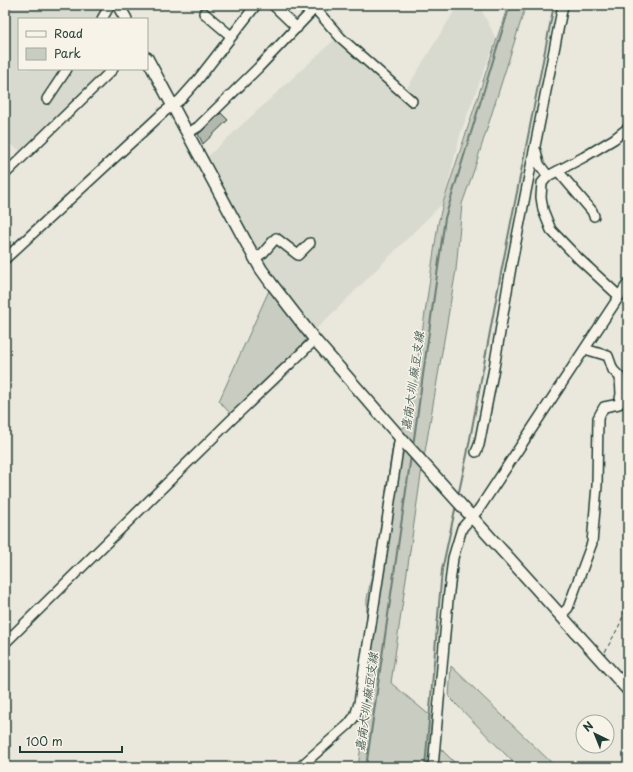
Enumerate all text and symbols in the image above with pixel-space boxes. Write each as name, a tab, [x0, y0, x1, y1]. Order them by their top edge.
legend	[18, 18, 148, 70]
text: Road	[54, 24, 83, 42]
text: Park	[54, 44, 81, 62]
water label: 嘉南大圳 麻豆支線	[396, 329, 428, 432]
water label: 嘉南大圳 麻豆支線	[350, 650, 382, 753]
north arrow	[575, 714, 615, 754]
text: N	[579, 717, 597, 736]
scale bar	[20, 728, 122, 754]
text: 100 m	[26, 732, 63, 750]

